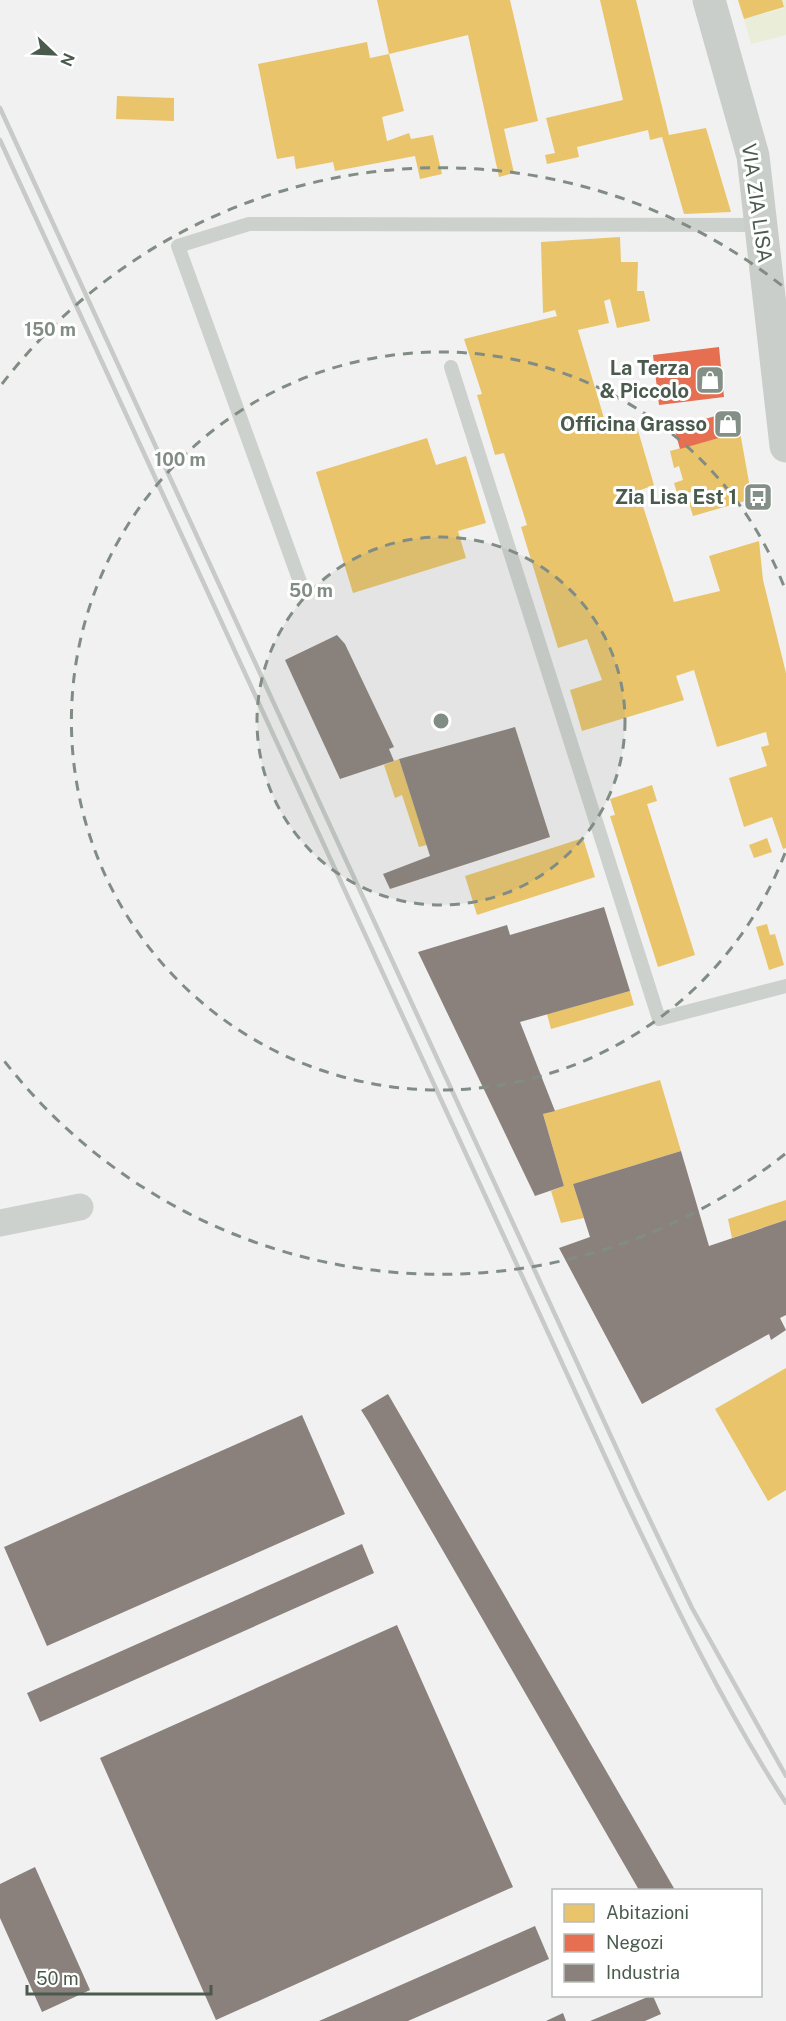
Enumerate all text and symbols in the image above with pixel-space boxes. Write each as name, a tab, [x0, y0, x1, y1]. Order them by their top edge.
north arrow	[24, 24, 84, 84]
text: N	[56, 50, 79, 69]
street label: VIA ZIA LISA	[737, 142, 777, 264]
text: 150 m	[24, 319, 76, 340]
place label: La Terza & Piccolo	[600, 356, 689, 403]
shop icon: La Terza & Piccolo	[694, 364, 726, 396]
shop icon: Officina Grasso	[712, 408, 744, 440]
place label: Officina Grasso	[560, 412, 707, 436]
text: 100 m	[154, 449, 206, 470]
bus stop icon: Zia Lisa Est 1	[742, 481, 774, 513]
place label: Zia Lisa Est 1	[615, 485, 737, 509]
text: 50 m	[289, 580, 333, 601]
centre of rings	[431, 711, 451, 731]
legend	[552, 1889, 762, 1997]
text: Abitazioni	[606, 1902, 689, 1923]
text: Negozi	[606, 1932, 664, 1953]
scale bar	[27, 1958, 212, 1996]
text: Industria	[606, 1962, 680, 1983]
text: 50 m	[36, 1968, 79, 1989]

